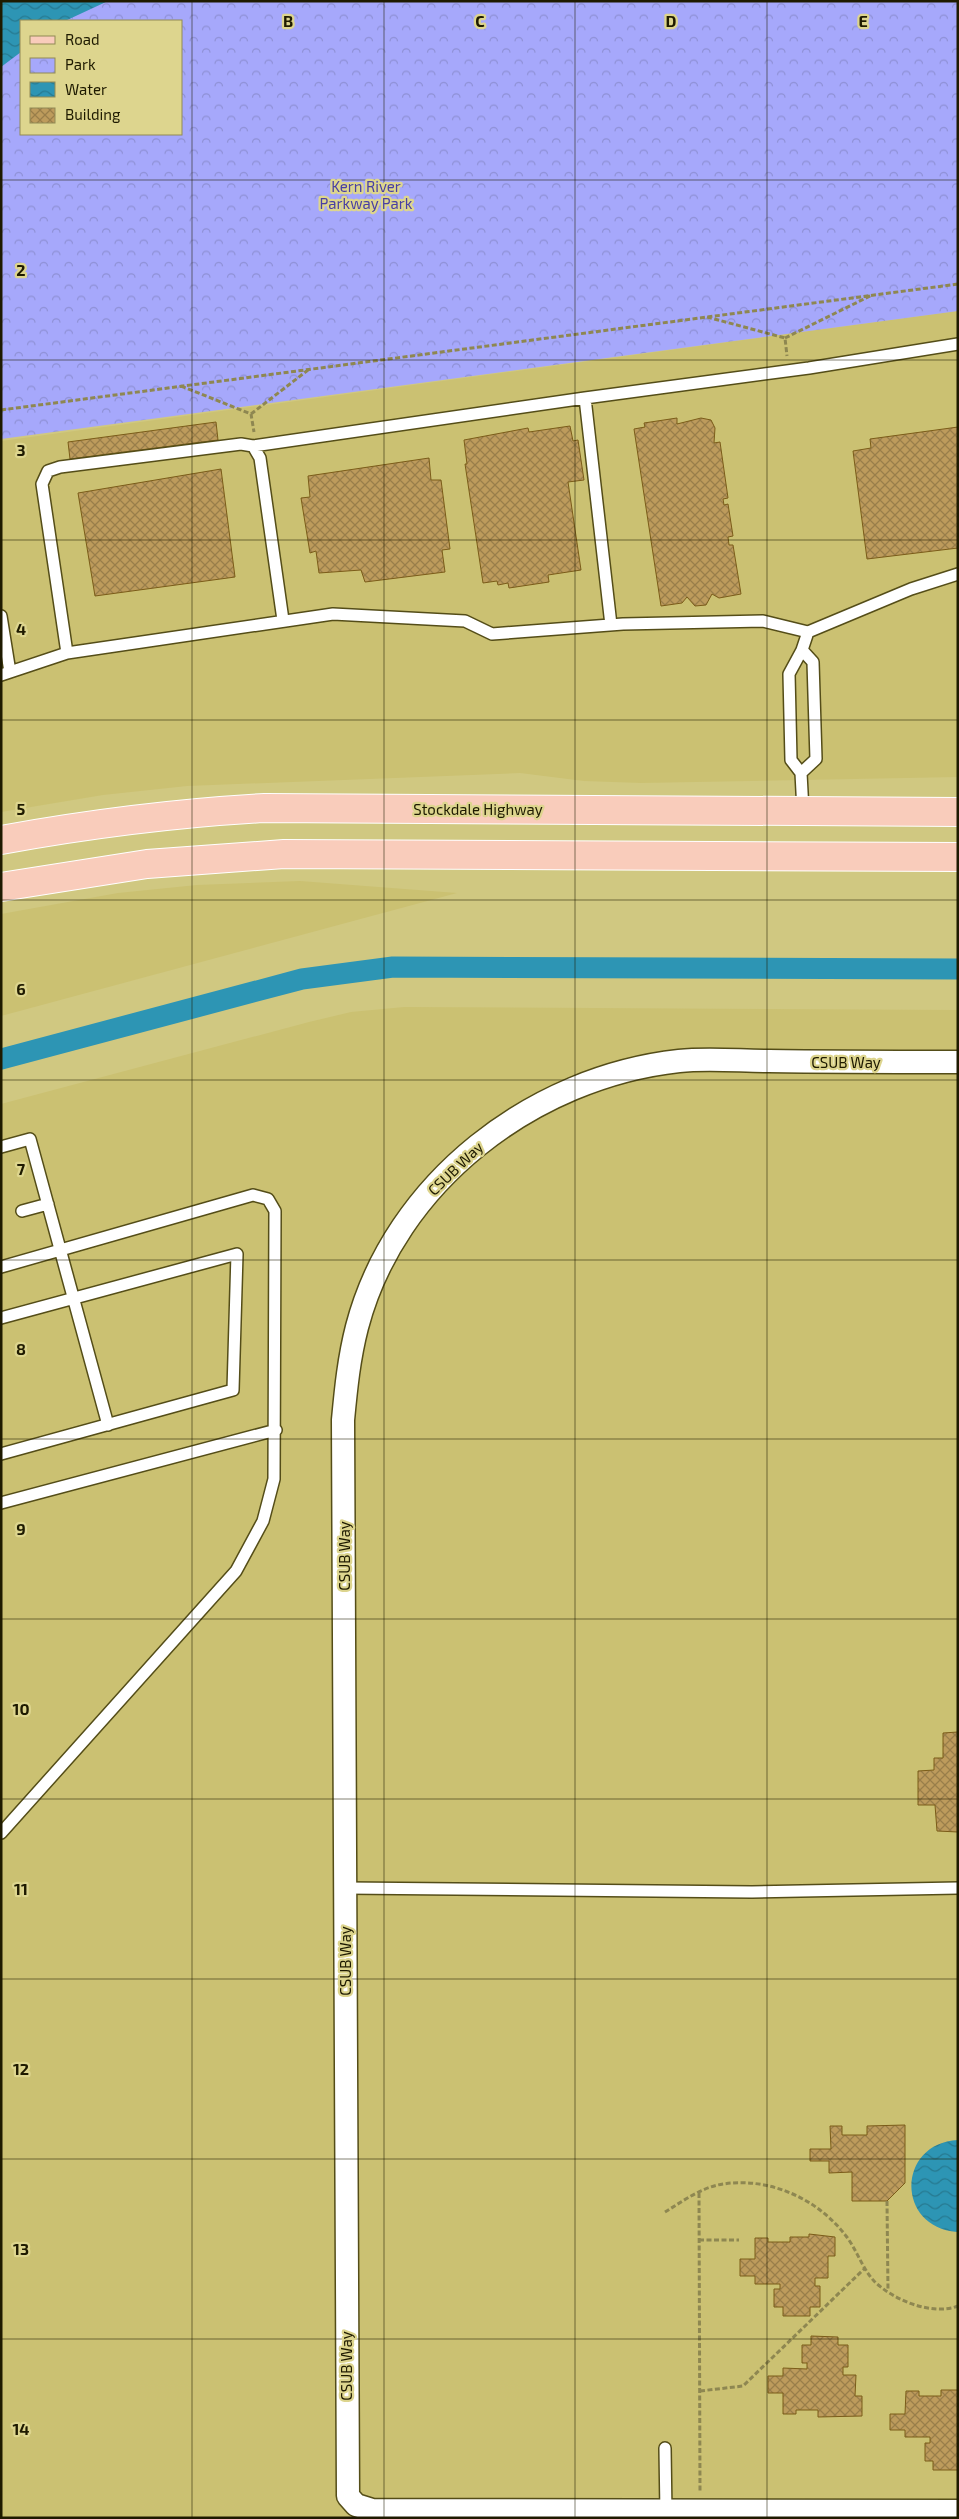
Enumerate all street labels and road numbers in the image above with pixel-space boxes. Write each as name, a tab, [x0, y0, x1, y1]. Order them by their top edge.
street label: Stockdale Highway	[413, 800, 543, 818]
street label: CSUB Way	[811, 1053, 881, 1071]
street label: CSUB Way	[424, 1137, 486, 1199]
street label: CSUB Way	[335, 1521, 353, 1591]
street label: CSUB Way	[336, 1926, 354, 1996]
street label: CSUB Way	[337, 2331, 355, 2401]

